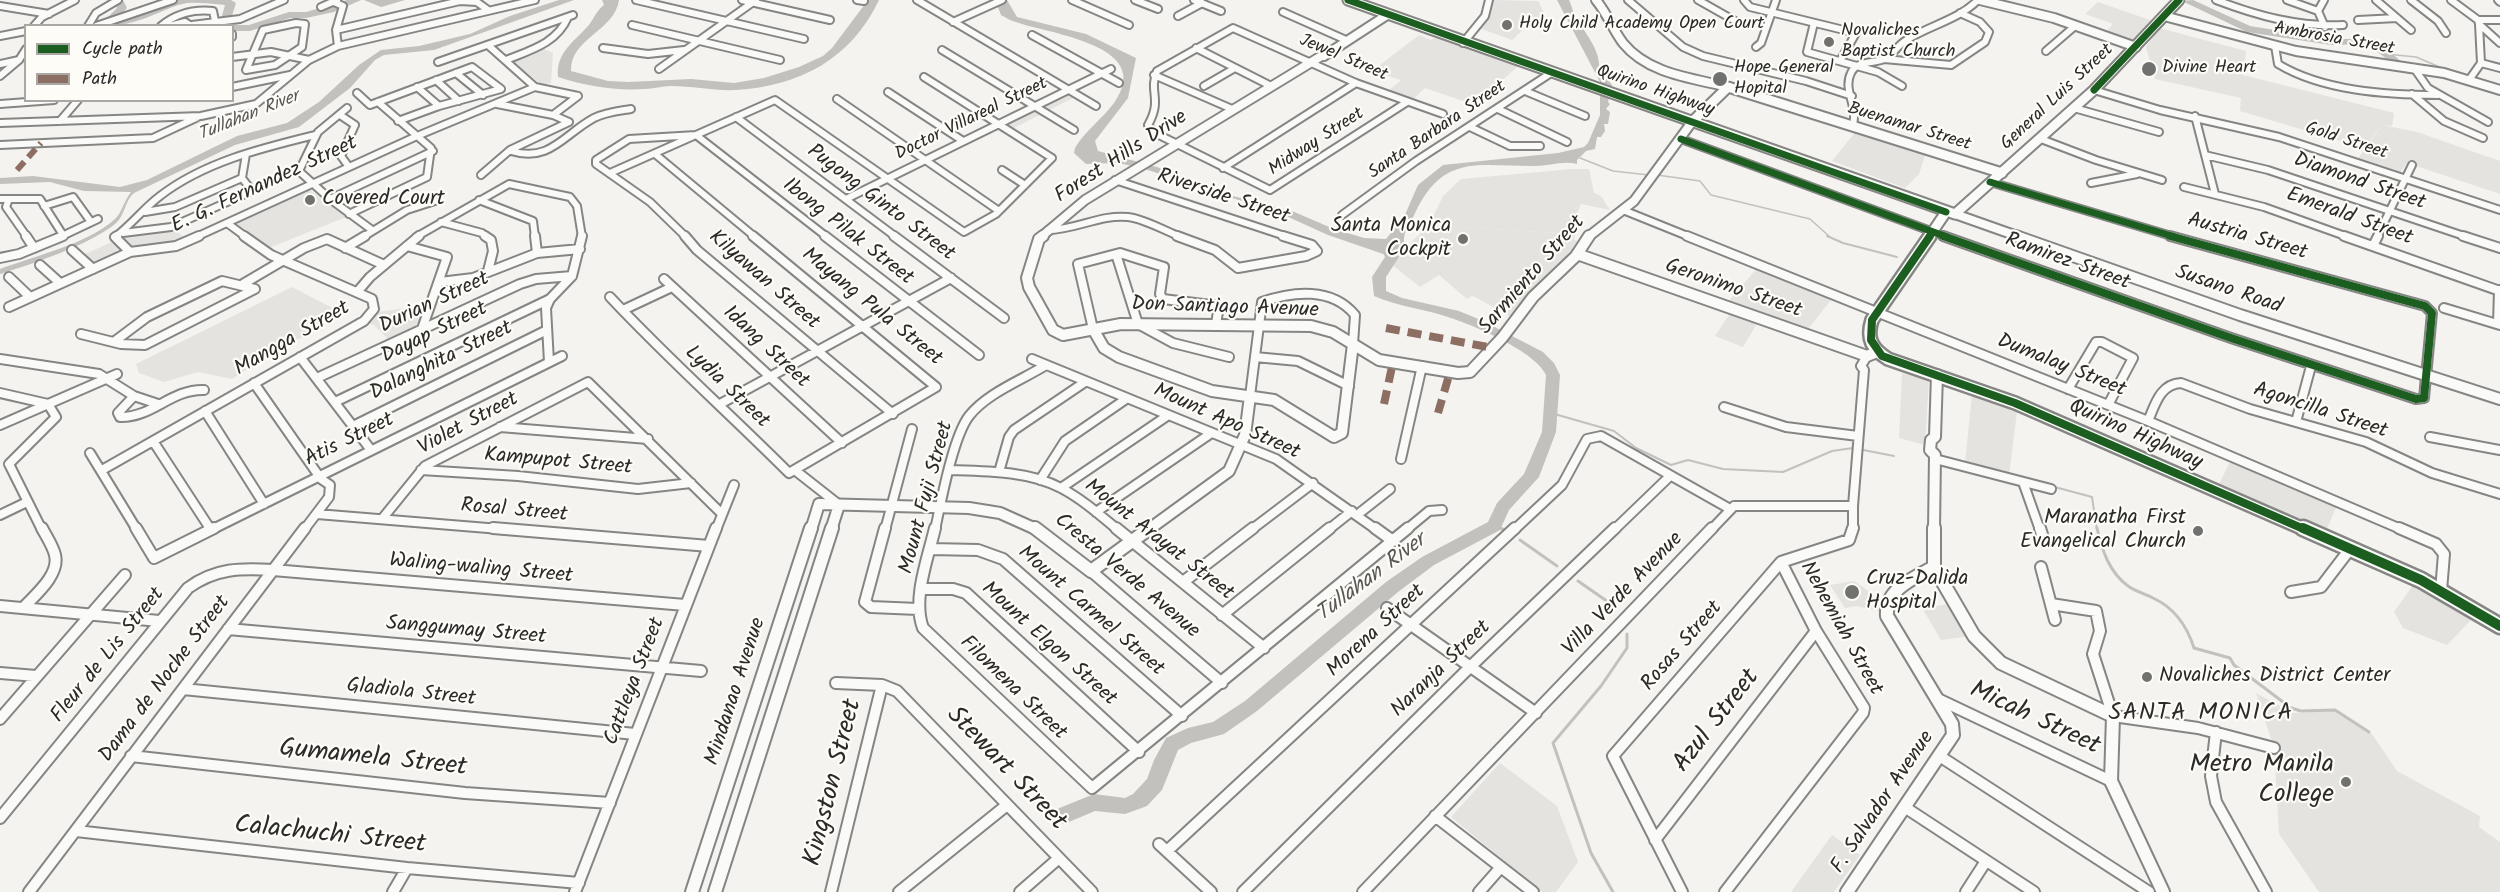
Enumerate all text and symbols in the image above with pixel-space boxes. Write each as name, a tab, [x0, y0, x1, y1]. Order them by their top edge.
place label: Holy Child Academy Open Court	[1519, 14, 1764, 36]
marker: Holy Child Academy Open Court	[1500, 18, 1514, 32]
street label: Ambrosia Street	[2272, 19, 2396, 61]
place label: Novaliches Baptist Church	[1841, 21, 1955, 63]
legend	[24, 24, 234, 102]
street label: Jewel Street	[1296, 31, 1390, 87]
text: Cycle path	[82, 35, 163, 64]
marker: Novaliches Baptist Church	[1822, 35, 1836, 49]
street label: General Luis Street	[1997, 40, 2119, 156]
place label: Hope General Hopital	[1734, 58, 1834, 100]
place label: Divine Heart	[2162, 58, 2256, 80]
marker: Divine Heart	[2140, 60, 2158, 78]
street label: Quirino Highway	[1593, 62, 1717, 122]
text: Path	[82, 65, 117, 94]
marker: Hope General Hopital	[1711, 70, 1729, 88]
street label: Doctor Villareal Street	[892, 74, 1052, 166]
street label: Santa Barbara Street	[1365, 77, 1511, 185]
water label: Tullahan River	[195, 87, 303, 147]
street label: Buenamar Street	[1845, 99, 1973, 157]
street label: Midway Street	[1265, 104, 1369, 182]
street label: Forest Hills Drive	[1051, 106, 1193, 210]
street label: Gold Street	[2302, 119, 2390, 165]
street label: E. G. Fernandez Street	[168, 132, 362, 240]
street label: Pugong Ginto Street	[801, 140, 959, 268]
street label: Diamond Street	[2290, 149, 2428, 217]
street label: Riverside Street	[1153, 165, 1293, 231]
street label: Ibong Pilak Street	[776, 174, 918, 292]
street label: Emerald Street	[2282, 183, 2416, 253]
place label: Covered Court	[322, 187, 445, 213]
marker: Covered Court	[303, 193, 317, 207]
street label: Austria Street	[2184, 209, 2310, 267]
street label: Sarmiento Street	[1474, 211, 1592, 341]
place label: Santa Monica Cockpit	[1331, 214, 1451, 264]
street label: Kilyawan Street	[702, 226, 824, 336]
street label: Ramirez Street	[2001, 229, 2133, 297]
marker: Santa Monica Cockpit	[1456, 232, 1470, 246]
street label: Mayang Pula Street	[796, 243, 946, 373]
street label: Geronimo Street	[1661, 255, 1805, 325]
street label: Susano Road	[2171, 261, 2285, 321]
street label: Durian Street	[376, 268, 494, 340]
street label: Don Santiago Avenue	[1131, 293, 1319, 325]
street label: Mangga Street	[231, 297, 355, 383]
street label: Dayap Street	[378, 298, 492, 370]
street label: Idang Street	[716, 301, 814, 395]
street label: Dalanghita Street	[367, 317, 517, 407]
street label: Dumalay Street	[1993, 330, 2129, 404]
street label: Lydia Street	[678, 341, 774, 435]
street label: Agoncilla Street	[2250, 378, 2390, 446]
street label: Mount Apo Street	[1149, 379, 1303, 467]
street label: Violet Street	[414, 388, 524, 462]
street label: Quirino Highway	[2064, 395, 2206, 477]
street label: Atis Street	[301, 409, 399, 473]
street label: Mount Fuji Street	[896, 419, 960, 577]
street label: Kampupot Street	[483, 444, 633, 482]
street label: Mount Arayat Street	[1078, 475, 1238, 607]
street label: Rosal Street	[459, 495, 569, 529]
place label: Maranatha First Evangelical Church	[2020, 506, 2186, 556]
street label: Cresta Verde Avenue	[1048, 509, 1204, 645]
marker: Maranatha First Evangelical Church	[2191, 524, 2205, 538]
street label: Villa Verde Avenue	[1559, 528, 1689, 662]
water label: Tullahan River	[1312, 529, 1432, 629]
street label: Mount Carmel Street	[1011, 541, 1169, 683]
street label: Waling-waling Street	[388, 549, 574, 591]
street label: Nehemiah Street	[1793, 558, 1887, 700]
place label: Cruz-Dalida Hospital	[1866, 567, 1968, 617]
street label: Mount Elgon Street	[975, 578, 1121, 712]
street label: Morena Street	[1323, 580, 1431, 684]
street label: Fleur de Lis Street	[47, 583, 171, 729]
marker: Cruz-Dalida Hospital	[1843, 583, 1861, 601]
street label: Dama de Noche Street	[95, 592, 237, 768]
street label: Rosas Street	[1637, 597, 1729, 697]
street label: Sanggumay Street	[385, 612, 547, 652]
street label: Cattleya Street	[600, 615, 672, 749]
street label: Mindanao Avenue	[701, 615, 773, 769]
street label: Naranja Street	[1387, 616, 1497, 724]
street label: Filomena Street	[953, 631, 1071, 747]
street label: Azul Street	[1668, 664, 1768, 780]
place label: Novaliches District Center	[2159, 664, 2390, 690]
marker: Novaliches District Center	[2140, 670, 2154, 684]
street label: Gladiola Street	[345, 675, 477, 713]
street label: Micah Street	[1964, 676, 2104, 764]
street label: Kingston Street	[799, 696, 871, 870]
district label: SANTA MONICA	[2109, 701, 2293, 729]
street label: Stewart Street	[938, 702, 1072, 838]
street label: F. Salvador Avenue	[1827, 727, 1941, 879]
street label: Gumamela Street	[278, 735, 468, 785]
place label: Metro Manila College	[2190, 751, 2334, 812]
marker: Metro Manila College	[2339, 775, 2353, 789]
street label: Calachuchi Street	[233, 811, 427, 863]

